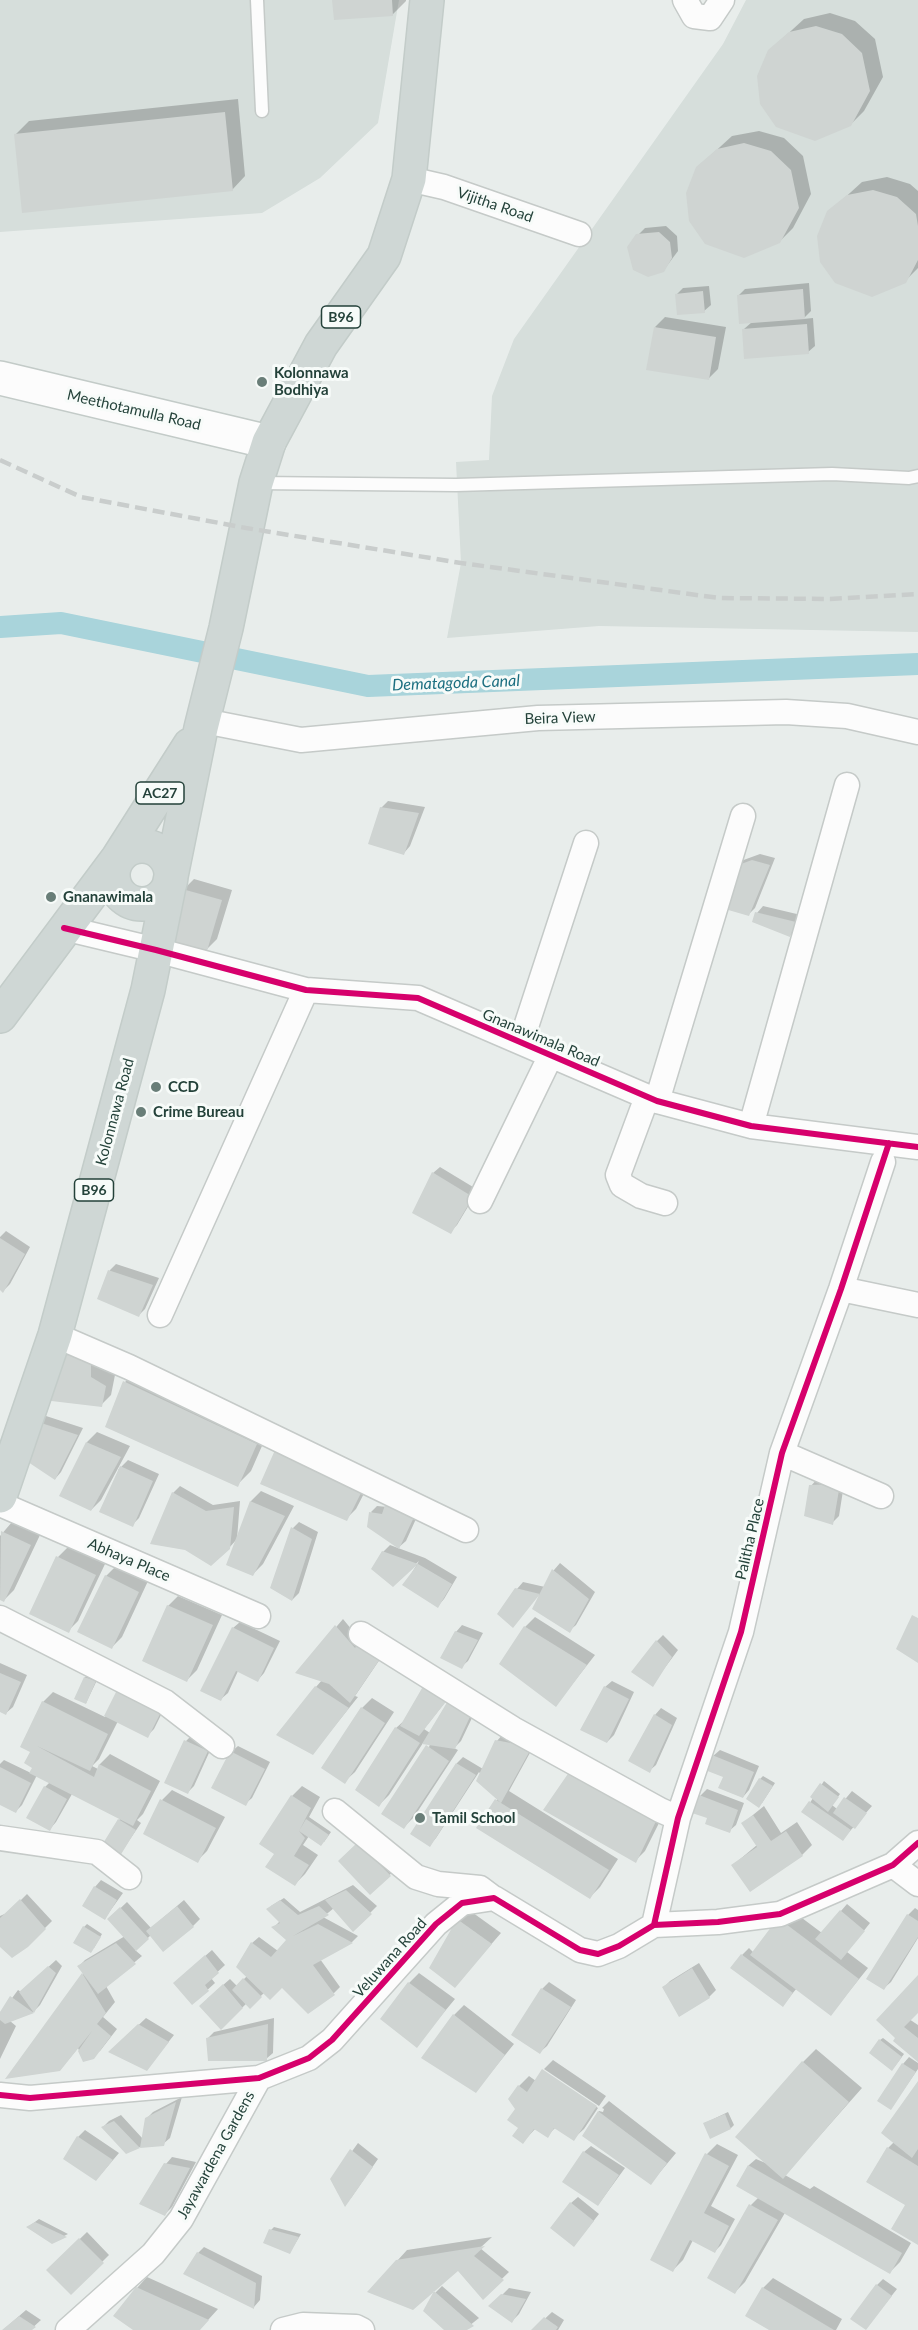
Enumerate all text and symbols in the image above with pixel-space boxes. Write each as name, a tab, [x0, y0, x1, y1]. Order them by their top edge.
street label: Vijitha Road	[455, 184, 535, 226]
road number: B96	[322, 306, 360, 328]
place label: Kolonnawa Bodhiya	[274, 364, 349, 399]
marker: Kolonnawa Bodhiya	[255, 375, 269, 389]
street label: Meethotamulla Road	[65, 386, 203, 434]
water label: Dematagoda Canal	[392, 671, 520, 695]
street label: Beira View	[524, 708, 596, 728]
road number: AC27	[136, 782, 184, 804]
place label: Gnanawimala	[63, 888, 153, 906]
marker: Gnanawimala	[44, 890, 58, 904]
street label: Gnanawimala Road	[480, 1005, 602, 1071]
street label: Kolonnawa Road	[92, 1056, 138, 1168]
place label: CCD	[168, 1078, 199, 1096]
marker: CCD	[149, 1080, 163, 1094]
place label: Crime Bureau	[153, 1103, 244, 1121]
marker: Crime Bureau	[134, 1105, 148, 1119]
road number: B96	[74, 1179, 113, 1201]
street label: Palitha Place	[732, 1496, 768, 1582]
street label: Abhaya Place	[85, 1535, 173, 1585]
place label: Tamil School	[432, 1809, 516, 1827]
marker: Tamil School	[413, 1811, 427, 1825]
street label: Veluwana Road	[350, 1914, 430, 2002]
street label: Jayawardena Gardens	[173, 2088, 259, 2222]

